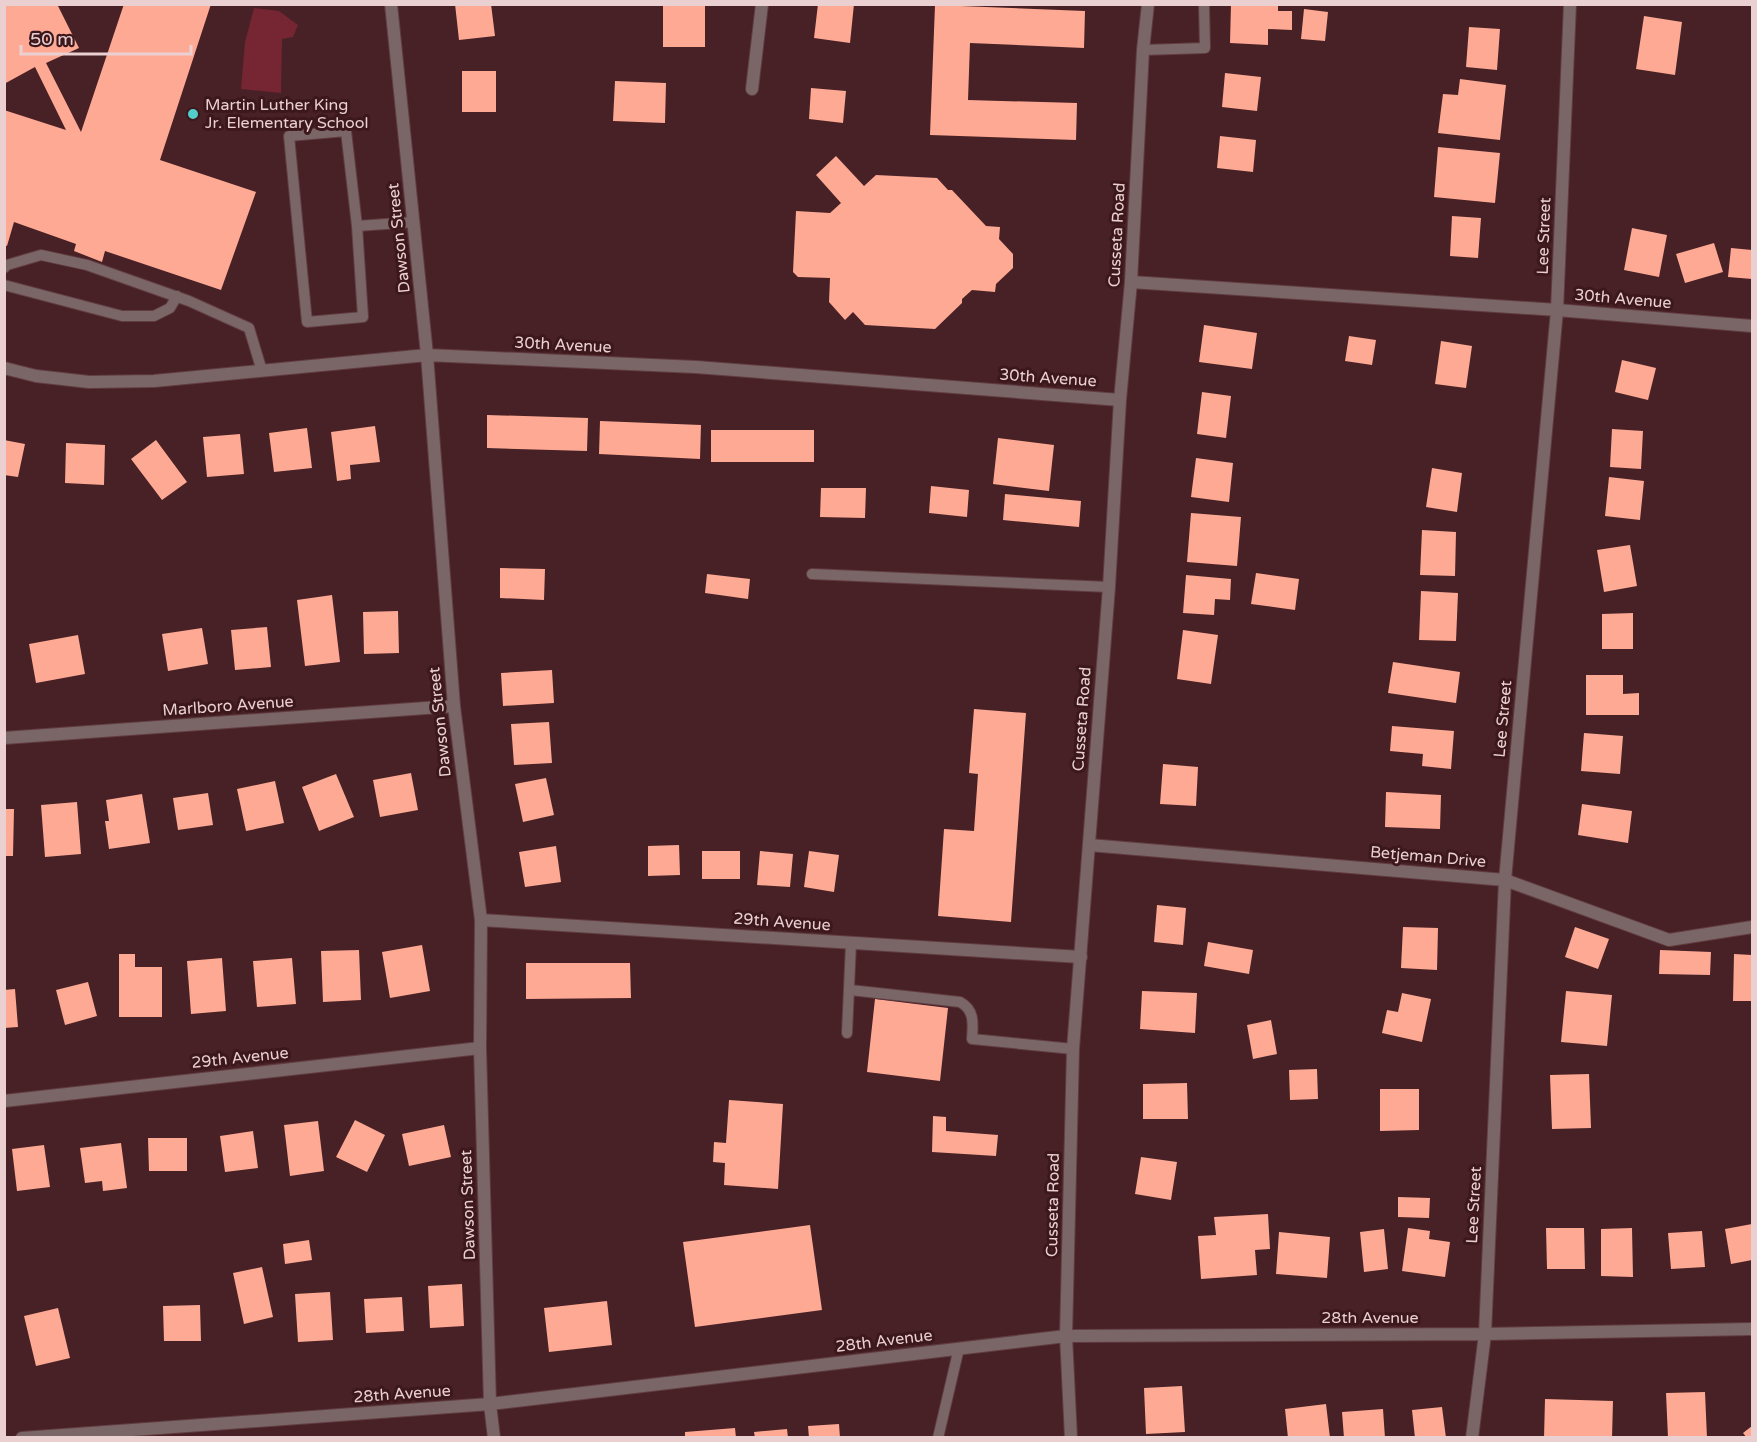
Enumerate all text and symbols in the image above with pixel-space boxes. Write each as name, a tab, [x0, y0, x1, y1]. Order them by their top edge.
scale bar	[21, 18, 190, 56]
text: 50 m	[30, 28, 74, 50]
place label: Martin Luther King Jr. Elementary School	[205, 95, 369, 133]
marker: Martin Luther King Jr. Elementary School	[186, 107, 200, 121]
street label: Dawson Street	[383, 182, 415, 294]
street label: Cusseta Road	[1104, 182, 1130, 288]
street label: Lee Street	[1533, 197, 1555, 275]
street label: 30th Avenue	[1574, 285, 1672, 313]
street label: 30th Avenue	[514, 332, 612, 358]
street label: 30th Avenue	[999, 365, 1097, 391]
street label: Dawson Street	[424, 666, 456, 778]
street label: Cusseta Road	[1068, 666, 1096, 772]
street label: Lee Street	[1490, 680, 1516, 758]
street label: Marlboro Avenue	[162, 691, 294, 721]
street label: Betjeman Drive	[1369, 842, 1487, 872]
street label: 29th Avenue	[733, 909, 831, 935]
street label: 29th Avenue	[191, 1043, 289, 1073]
street label: Dawson Street	[456, 1149, 480, 1261]
street label: Cusseta Road	[1042, 1153, 1064, 1257]
street label: Lee Street	[1462, 1166, 1486, 1244]
street label: 28th Avenue	[1321, 1308, 1419, 1328]
street label: 28th Avenue	[834, 1325, 934, 1357]
street label: 28th Avenue	[353, 1381, 451, 1407]

